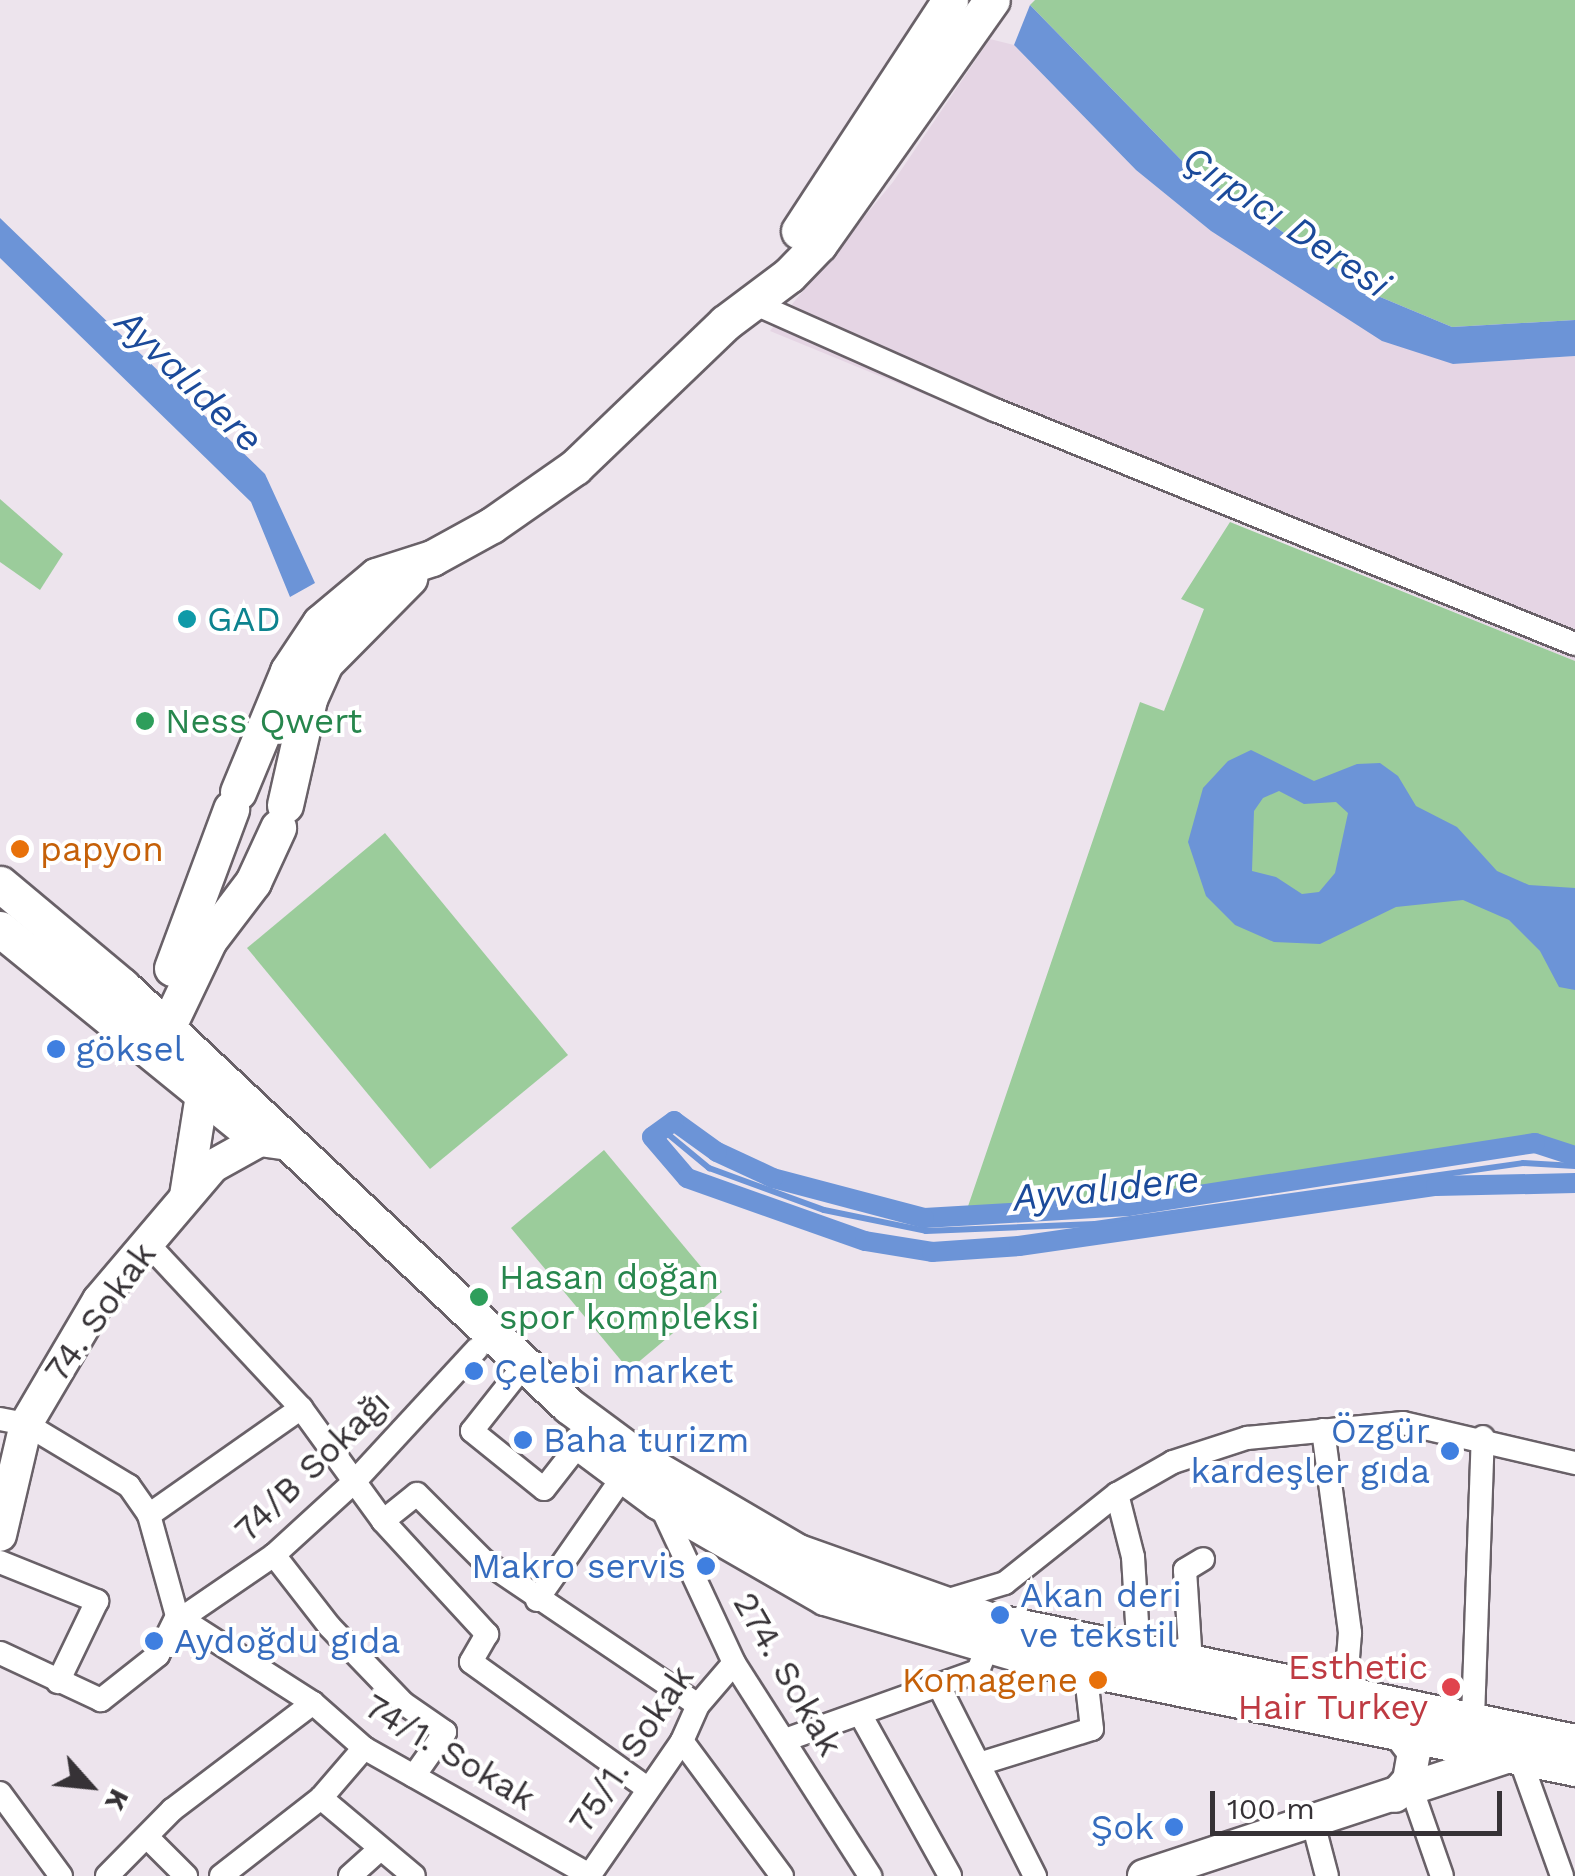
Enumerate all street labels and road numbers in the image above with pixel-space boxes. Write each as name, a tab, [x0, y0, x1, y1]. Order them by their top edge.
street label: 74. Sokak	[35, 1234, 165, 1390]
street label: 74/B Sokağı	[226, 1382, 398, 1550]
street label: 274. Sokak	[724, 1585, 852, 1763]
street label: 75/1. Sokak	[560, 1657, 702, 1841]
street label: 74/1. Sokak	[357, 1685, 543, 1819]

